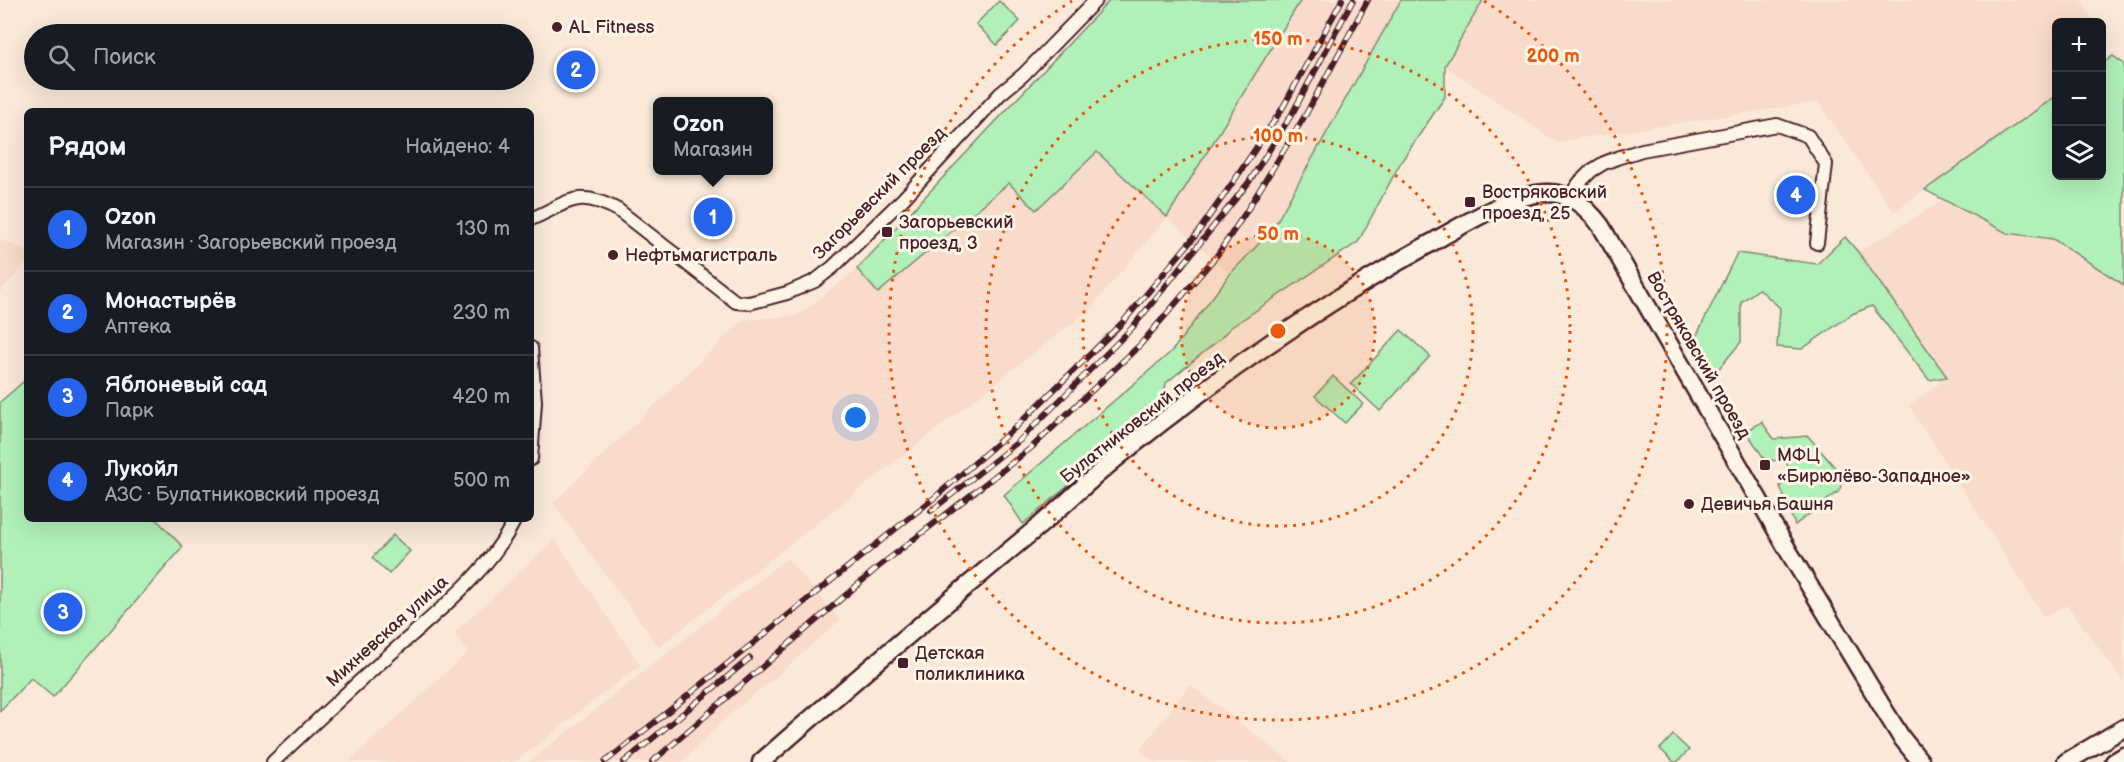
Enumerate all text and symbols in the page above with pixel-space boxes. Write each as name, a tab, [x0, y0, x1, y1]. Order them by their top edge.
place label: AL Fitness	[569, 17, 654, 38]
map controls	[2052, 18, 2106, 180]
button: +	[2052, 18, 2106, 72]
marker: AL Fitness	[550, 20, 564, 34]
search box	[24, 24, 534, 90]
text: 150 m	[1253, 29, 1303, 50]
icon: search	[45, 41, 78, 74]
text: Поиск	[93, 44, 156, 71]
text: 200 m	[1526, 46, 1580, 67]
pin: 2	[556, 48, 596, 92]
button: −	[2052, 72, 2106, 126]
popup	[653, 97, 773, 175]
text: Ozon	[673, 111, 724, 138]
street label: Загорьевский проезд	[809, 123, 950, 264]
text: 100 m	[1253, 126, 1303, 147]
button: layers	[2052, 126, 2106, 180]
text: Рядом	[48, 132, 126, 163]
text: Найдено: 4	[405, 135, 510, 159]
text: Магазин	[673, 138, 753, 162]
pin: 4	[1776, 172, 1816, 218]
place label: Востряковский проезд, 25	[1482, 182, 1607, 224]
pin: 1	[694, 194, 732, 240]
marker: Востряковский проезд, 25	[1463, 195, 1477, 209]
text: Ozon	[105, 204, 156, 231]
place label: Загорьевский проезд, 3	[899, 212, 1013, 254]
text: 1	[63, 217, 72, 241]
text: 130 m	[456, 217, 510, 241]
text: 50 m	[1257, 224, 1299, 245]
marker: Загорьевский проезд, 3	[880, 225, 894, 239]
text: Магазин · Загорьевский проезд	[105, 231, 397, 255]
place label: Нефтьмагистраль	[625, 245, 777, 266]
marker: Нефтьмагистраль	[606, 248, 620, 262]
street label: Востряковский проезд	[1642, 268, 1755, 443]
text: Монастырёв	[105, 288, 236, 315]
text: 2	[62, 301, 73, 325]
text: 230 m	[453, 301, 510, 325]
text: Аптека	[105, 315, 171, 339]
centre of rings	[1268, 321, 1288, 341]
street label: Булатниковский проезд	[1056, 347, 1228, 488]
text: Яблоневый сад	[105, 372, 267, 399]
text: 3	[62, 385, 73, 409]
text: 420 m	[452, 385, 510, 409]
text: Парк	[105, 399, 154, 423]
your location	[841, 403, 870, 432]
place label: МФЦ «Бирюлёво-Западное»	[1777, 445, 1971, 487]
text: Лукойл	[105, 456, 179, 483]
marker: МФЦ «Бирюлёво-Западное»	[1758, 458, 1772, 472]
text: 4	[62, 469, 73, 493]
text: 500 m	[453, 469, 510, 493]
text: АЗС · Булатниковский проезд	[105, 483, 379, 507]
place label: Девичья Башня	[1701, 494, 1833, 515]
marker: Девичья Башня	[1682, 497, 1696, 511]
street label: Михневская улица	[322, 571, 453, 691]
pin: 3	[44, 590, 82, 634]
place label: Детская поликлиника	[915, 643, 1025, 685]
marker: Детская поликлиника	[896, 656, 910, 670]

